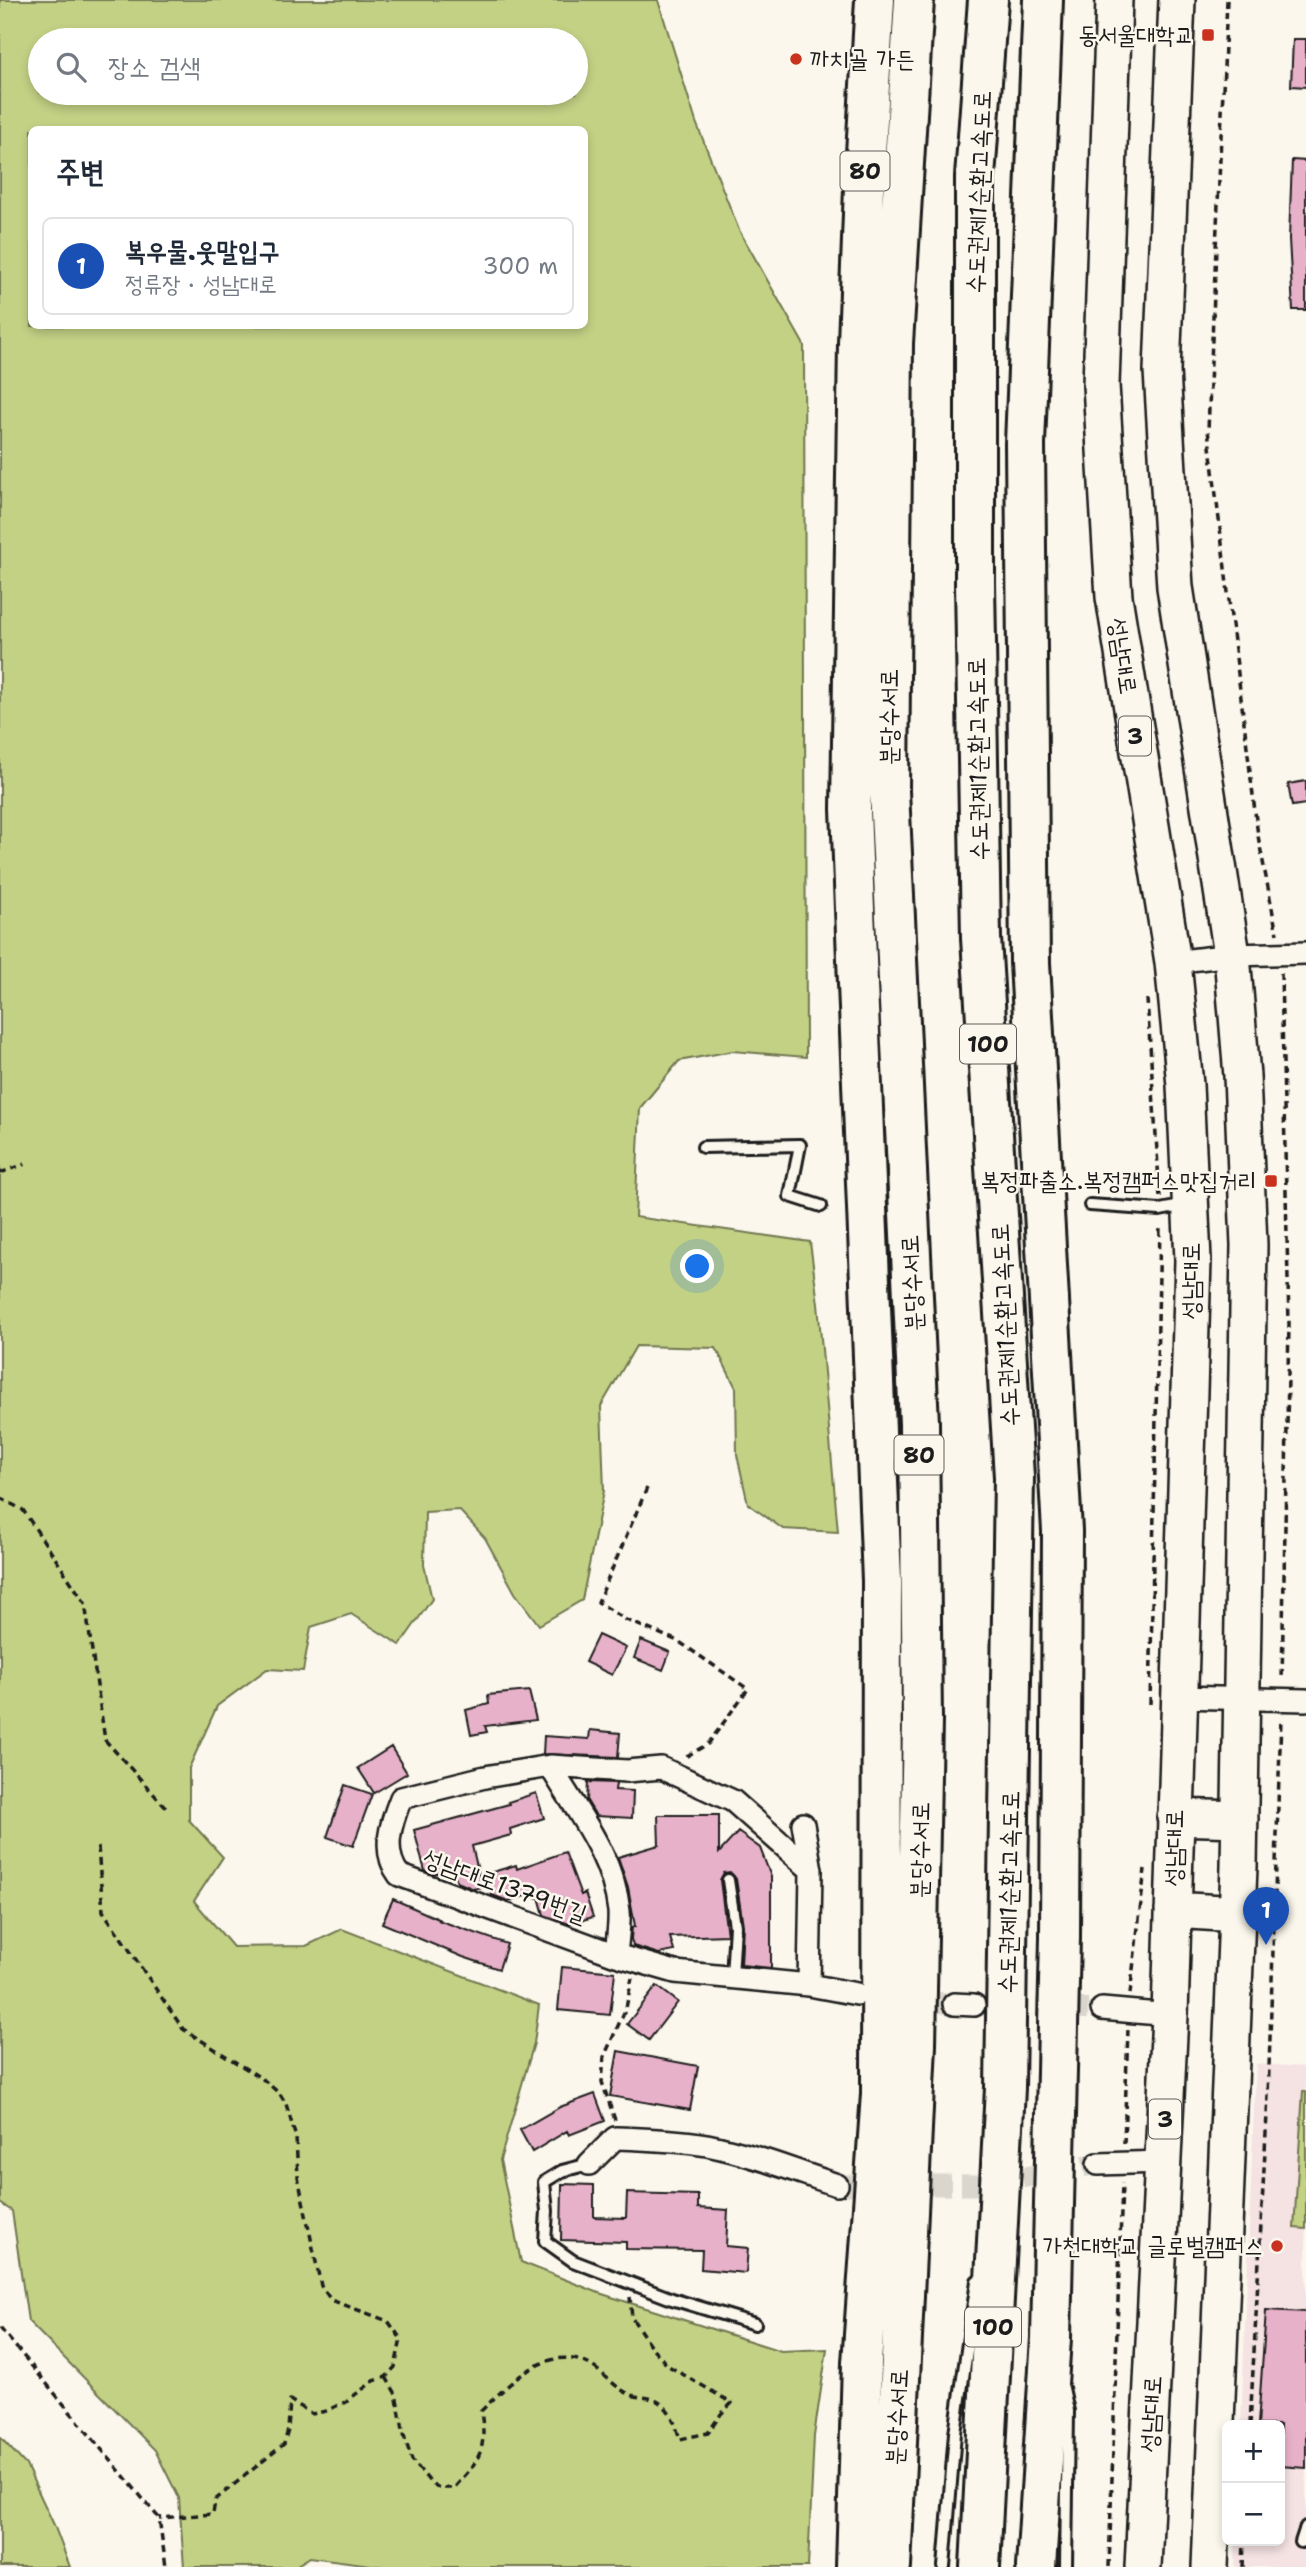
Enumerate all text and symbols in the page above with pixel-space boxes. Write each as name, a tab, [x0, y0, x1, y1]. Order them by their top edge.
place label: 동서울대학교	[1078, 19, 1194, 51]
marker: 동서울대학교	[1200, 27, 1216, 43]
search box	[28, 28, 588, 105]
place label: 까치골 가든	[810, 43, 915, 75]
icon: search	[52, 48, 90, 86]
text: 장소 검색	[108, 49, 201, 84]
marker: 까치골 가든	[788, 51, 804, 67]
street label: 수도권제1순환고속도로	[959, 90, 999, 294]
text: 주변	[56, 151, 104, 192]
road number: 80	[840, 152, 890, 190]
text: 복우물.웃말입구	[125, 233, 280, 268]
text: 1	[76, 251, 86, 281]
text: 300 m	[483, 251, 558, 281]
text: 정류장 · 성남대로	[125, 269, 277, 299]
street label: 성남대로	[1101, 615, 1145, 697]
street label: 수도권제1순환고속도로	[960, 657, 996, 861]
street label: 분당수서로	[873, 669, 905, 765]
road number: 3	[1119, 716, 1151, 756]
road number: 100	[960, 1024, 1016, 1064]
place label: 복정파출소.복정캠퍼스맛집거리	[980, 1165, 1257, 1197]
marker: 복정파출소.복정캠퍼스맛집거리	[1263, 1173, 1279, 1189]
street label: 수도권제1순환고속도로	[984, 1223, 1026, 1427]
street label: 분당수서로	[893, 1234, 931, 1332]
street label: 성남대로	[1175, 1242, 1207, 1320]
your location	[680, 1249, 714, 1283]
road number: 80	[894, 1436, 944, 1474]
street label: 수도권제1순환고속도로	[991, 1790, 1027, 1994]
street label: 분당수서로	[903, 1801, 937, 1899]
street label: 성남대로	[1157, 1809, 1191, 1887]
street label: 성남대로1379번길	[419, 1842, 591, 1930]
pin: 1	[1243, 1887, 1289, 1945]
road number: 3	[1149, 2100, 1181, 2138]
place label: 가천대학교 글로벌캠퍼스	[1042, 2230, 1263, 2262]
marker: 가천대학교 글로벌캠퍼스	[1269, 2238, 1285, 2254]
road number: 100	[965, 2308, 1021, 2346]
street label: 분당수서로	[878, 2368, 916, 2466]
street label: 성남대로	[1133, 2375, 1169, 2453]
map controls	[1222, 2420, 1285, 2546]
button: +	[1222, 2420, 1285, 2483]
button: −	[1222, 2483, 1285, 2546]

